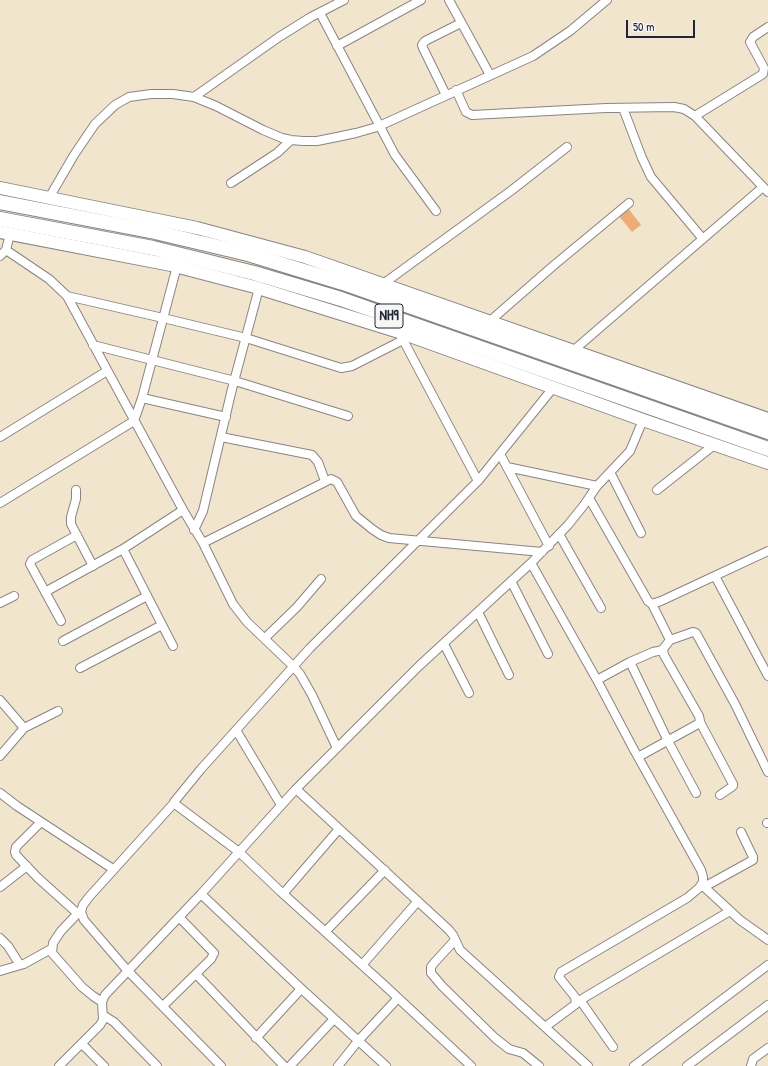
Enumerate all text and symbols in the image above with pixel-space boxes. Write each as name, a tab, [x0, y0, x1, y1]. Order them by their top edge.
scale bar	[628, 12, 697, 38]
text: 50 m	[633, 18, 654, 35]
road number: NH9	[375, 304, 403, 328]

